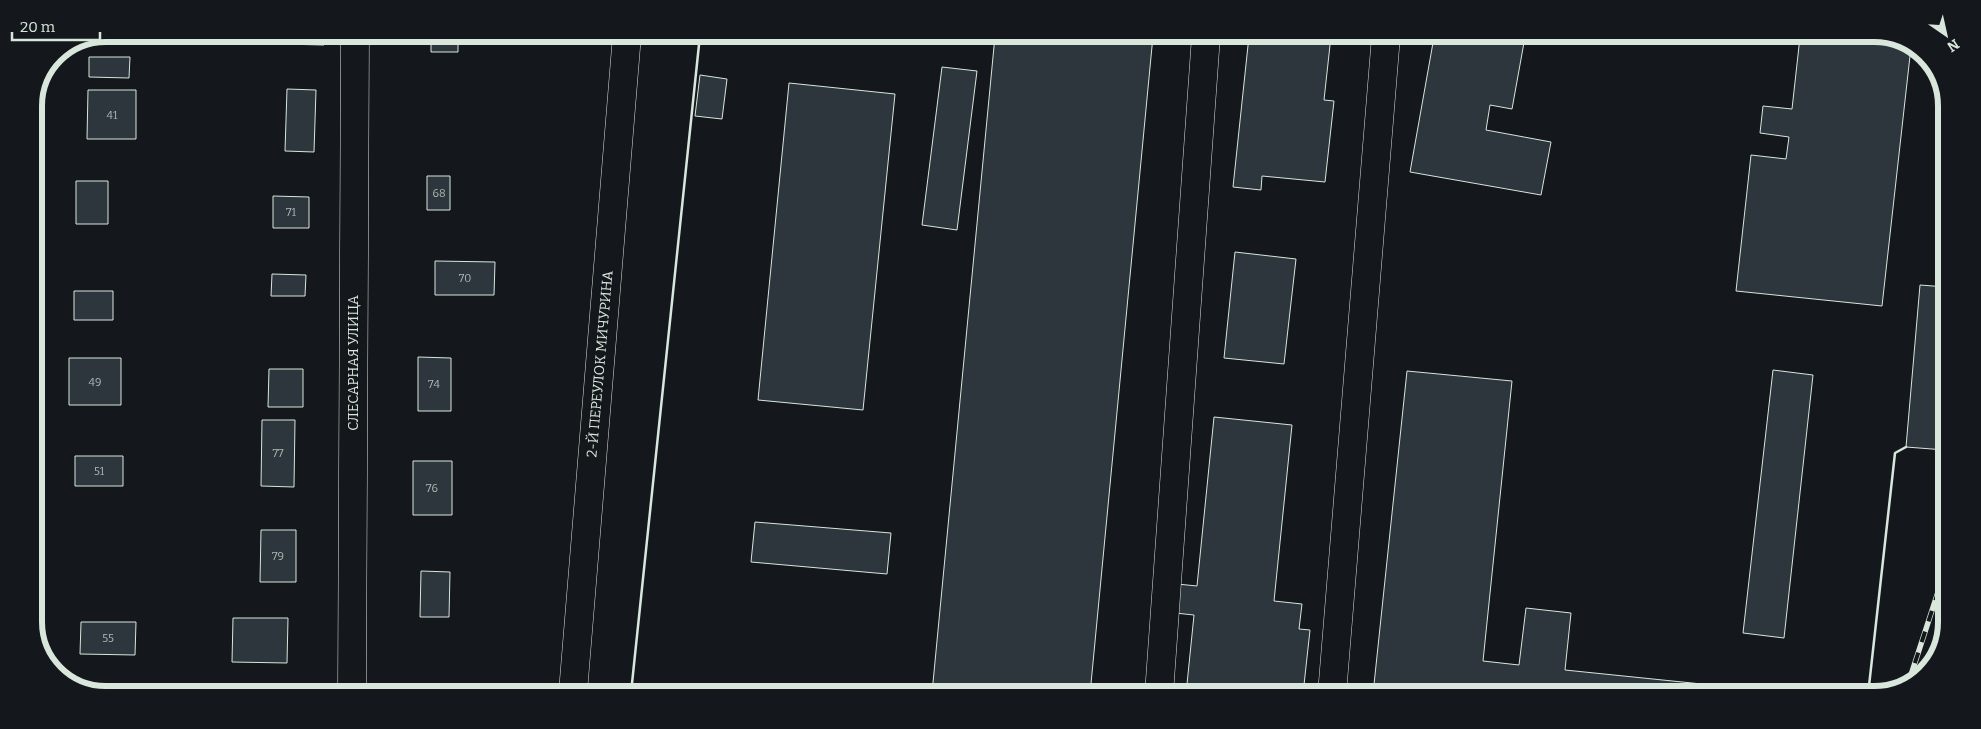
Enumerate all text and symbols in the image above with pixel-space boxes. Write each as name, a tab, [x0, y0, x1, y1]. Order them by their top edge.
scale bar	[12, 10, 100, 42]
north arrow	[1921, 10, 1971, 60]
text: 20 m	[20, 18, 56, 36]
text: N	[1944, 35, 1962, 56]
house number: 41	[107, 109, 118, 122]
house number: 68	[432, 187, 446, 200]
house number: 71	[286, 206, 297, 219]
street label: 2-Й ПЕРЕУЛОК МИЧУРИНА	[582, 270, 617, 458]
house number: 70	[459, 272, 471, 285]
street label: СЛЕСАРНАЯ УЛИЦА	[345, 295, 362, 431]
house number: 49	[89, 376, 101, 389]
house number: 74	[428, 378, 440, 391]
house number: 77	[272, 447, 284, 460]
house number: 51	[94, 465, 105, 478]
house number: 76	[426, 482, 438, 495]
house number: 79	[272, 550, 284, 563]
house number: 55	[102, 632, 114, 645]

